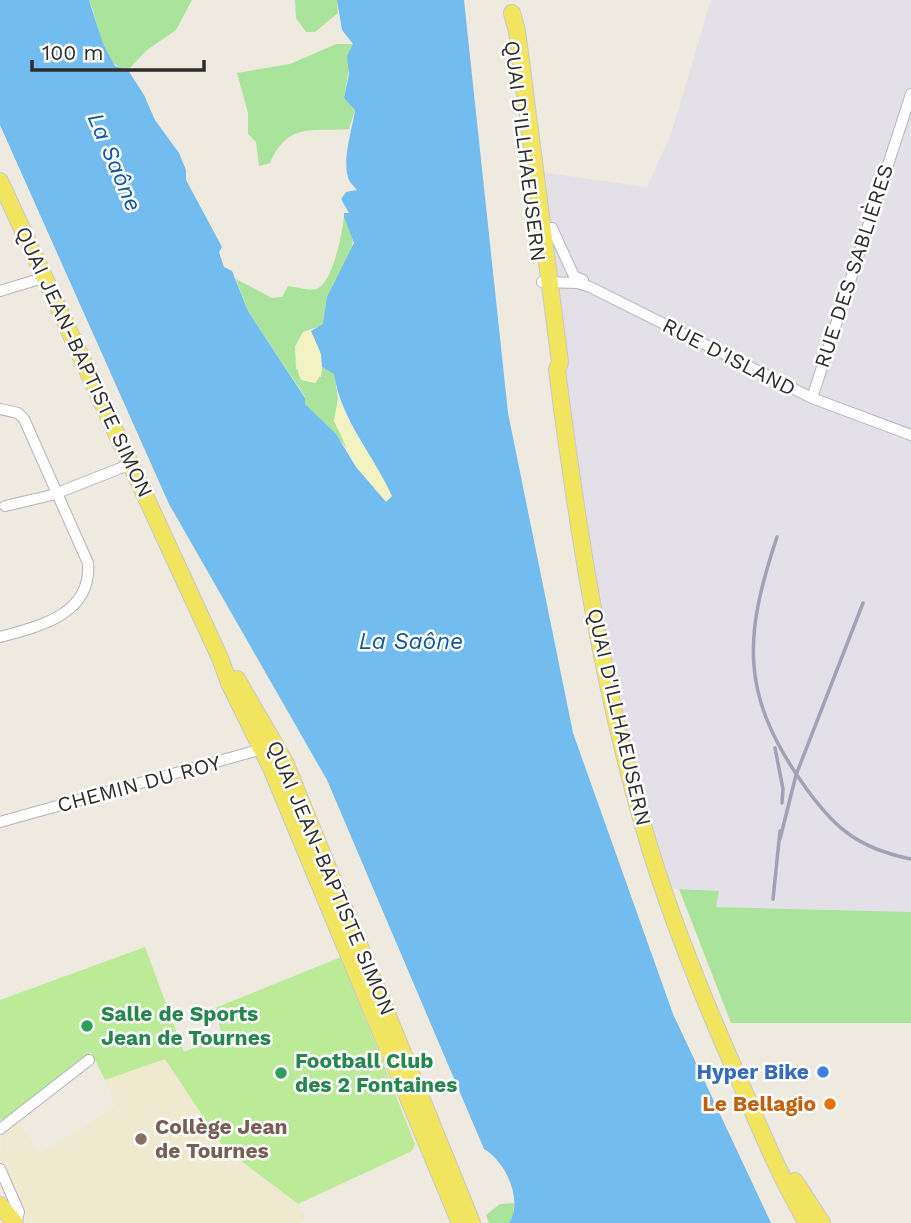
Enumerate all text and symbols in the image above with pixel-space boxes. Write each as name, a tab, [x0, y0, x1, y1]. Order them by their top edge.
scale bar	[32, 28, 203, 72]
street label: QUAI D'ILLHAEUSERN	[500, 39, 551, 263]
text: 100 m	[42, 40, 104, 65]
water label: La Saône	[82, 109, 147, 215]
street label: RUE DES SABLIÈRES	[809, 161, 898, 371]
street label: QUAI JEAN-BAPTISTE SIMON	[11, 222, 158, 501]
street label: RUE D'ISLAND	[658, 312, 800, 401]
street label: QUAI D'ILLHAEUSERN	[582, 606, 657, 828]
water label: La Saône	[359, 628, 463, 655]
street label: QUAI JEAN-BAPTISTE SIMON	[262, 737, 401, 1019]
street label: CHEMIN DU ROY	[54, 750, 223, 817]
place label: Salle de Sports Jean de Tournes	[101, 1001, 271, 1050]
marker: Salle de Sports Jean de Tournes	[79, 1018, 95, 1034]
place label: Football Club des 2 Fontaines	[295, 1048, 457, 1097]
place label: Hyper Bike	[696, 1059, 809, 1084]
marker: Hyper Bike	[815, 1064, 831, 1080]
marker: Football Club des 2 Fontaines	[273, 1065, 289, 1081]
place label: Le Bellagio	[702, 1091, 816, 1116]
marker: Le Bellagio	[822, 1096, 838, 1112]
place label: Collège Jean de Tournes	[155, 1114, 288, 1163]
marker: Collège Jean de Tournes	[133, 1131, 149, 1147]

